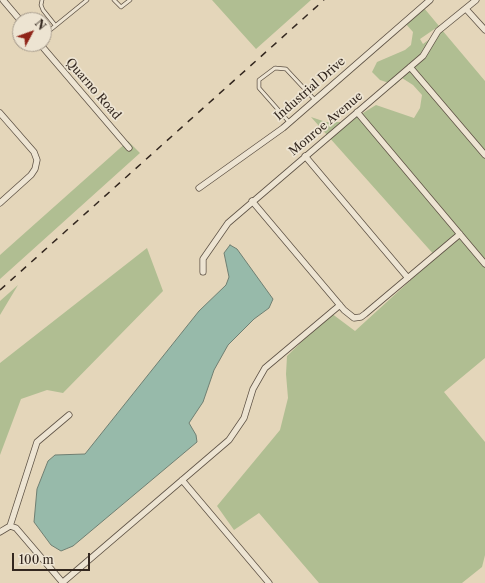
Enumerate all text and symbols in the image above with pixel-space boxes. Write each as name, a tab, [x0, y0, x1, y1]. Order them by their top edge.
north arrow	[12, 12, 52, 52]
text: N	[32, 17, 49, 33]
street label: Industrial Drive	[272, 54, 348, 124]
street label: Quarno Road	[62, 55, 124, 123]
street label: Monroe Avenue	[286, 89, 366, 159]
scale bar	[14, 545, 92, 571]
text: 100 m	[19, 552, 54, 567]

